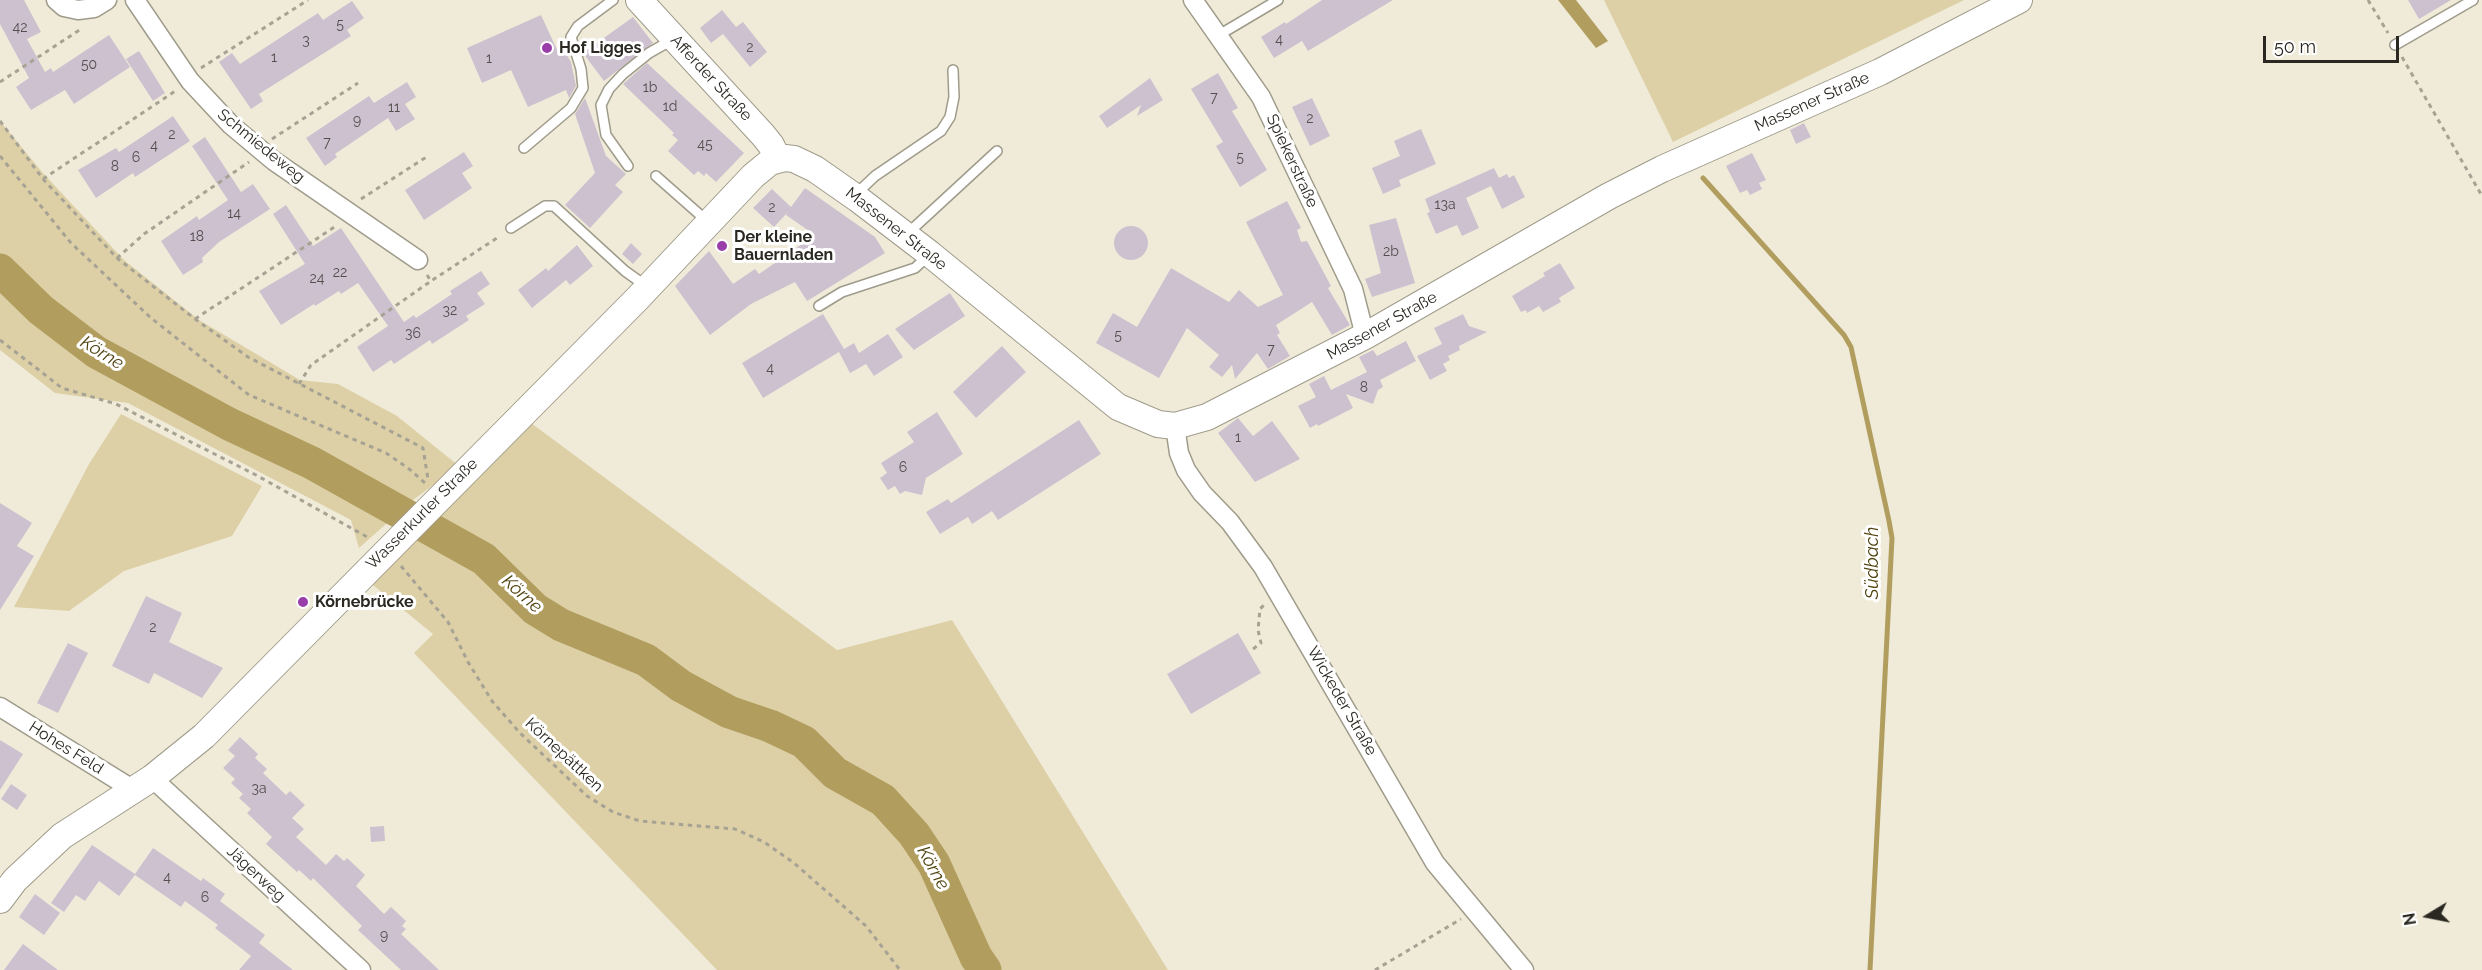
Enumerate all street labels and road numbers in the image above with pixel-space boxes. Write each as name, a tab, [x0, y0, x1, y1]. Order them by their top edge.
street label: Afferder Straße	[666, 31, 756, 125]
street label: Massener Straße	[1752, 68, 1872, 136]
street label: Schmiedeweg	[214, 105, 308, 187]
street label: Spiekerstraße	[1262, 111, 1322, 211]
street label: Massener Straße	[841, 183, 951, 275]
street label: Massener Straße	[1323, 288, 1441, 364]
street label: Wasserkurler Straße	[362, 454, 482, 574]
street label: Wickeder Straße	[1303, 643, 1381, 759]
street label: Körnepättken	[521, 714, 607, 796]
street label: Hohes Feld	[25, 718, 107, 778]
street label: Jägerweg	[223, 842, 289, 906]

